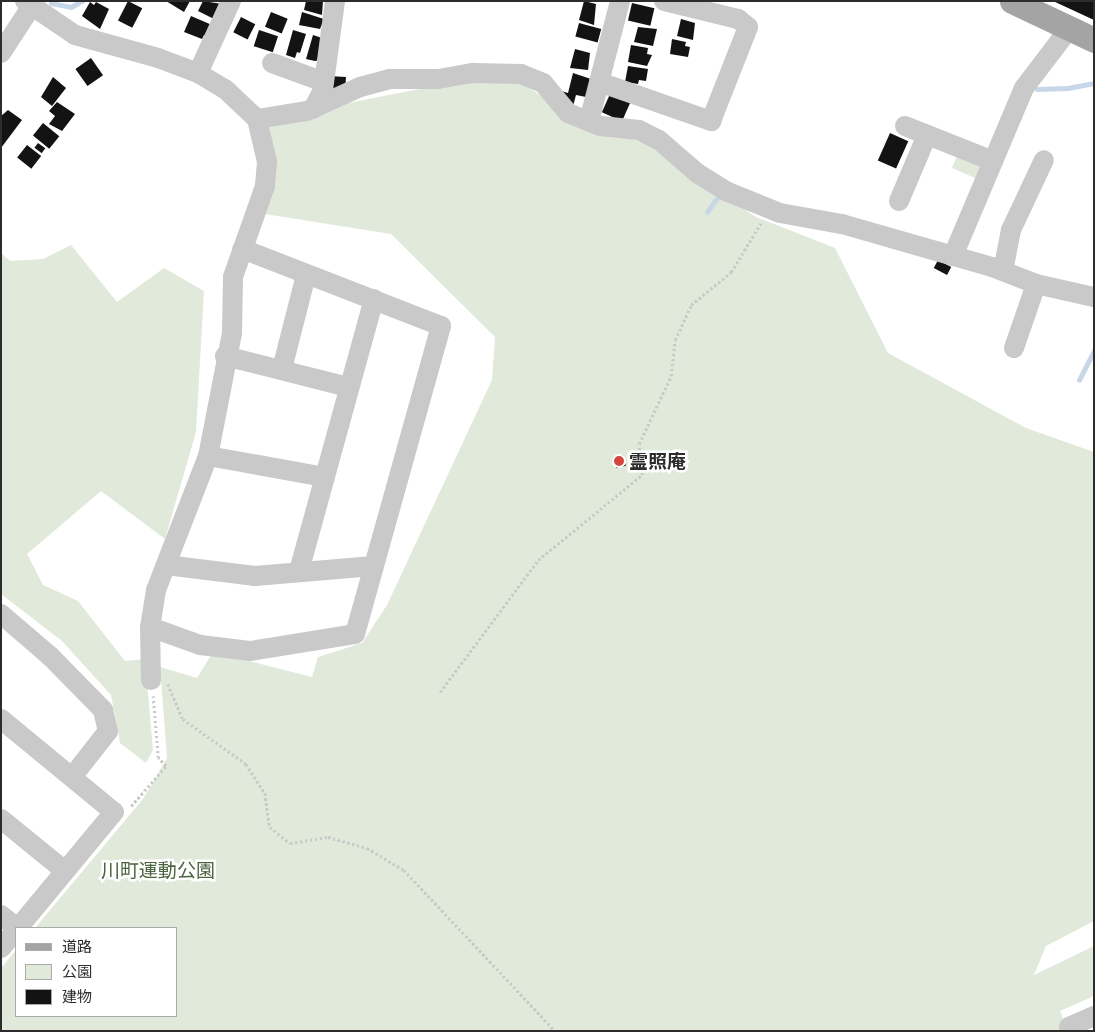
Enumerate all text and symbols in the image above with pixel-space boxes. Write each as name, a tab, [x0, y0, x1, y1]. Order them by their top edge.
place label: 霊照庵	[629, 450, 686, 472]
marker: 霊照庵	[613, 455, 625, 467]
park label: 川町運動公園	[101, 859, 215, 881]
legend	[15, 927, 178, 1017]
text: 道路	[62, 935, 92, 958]
text: 公園	[62, 960, 92, 983]
text: 建物	[62, 985, 92, 1008]

